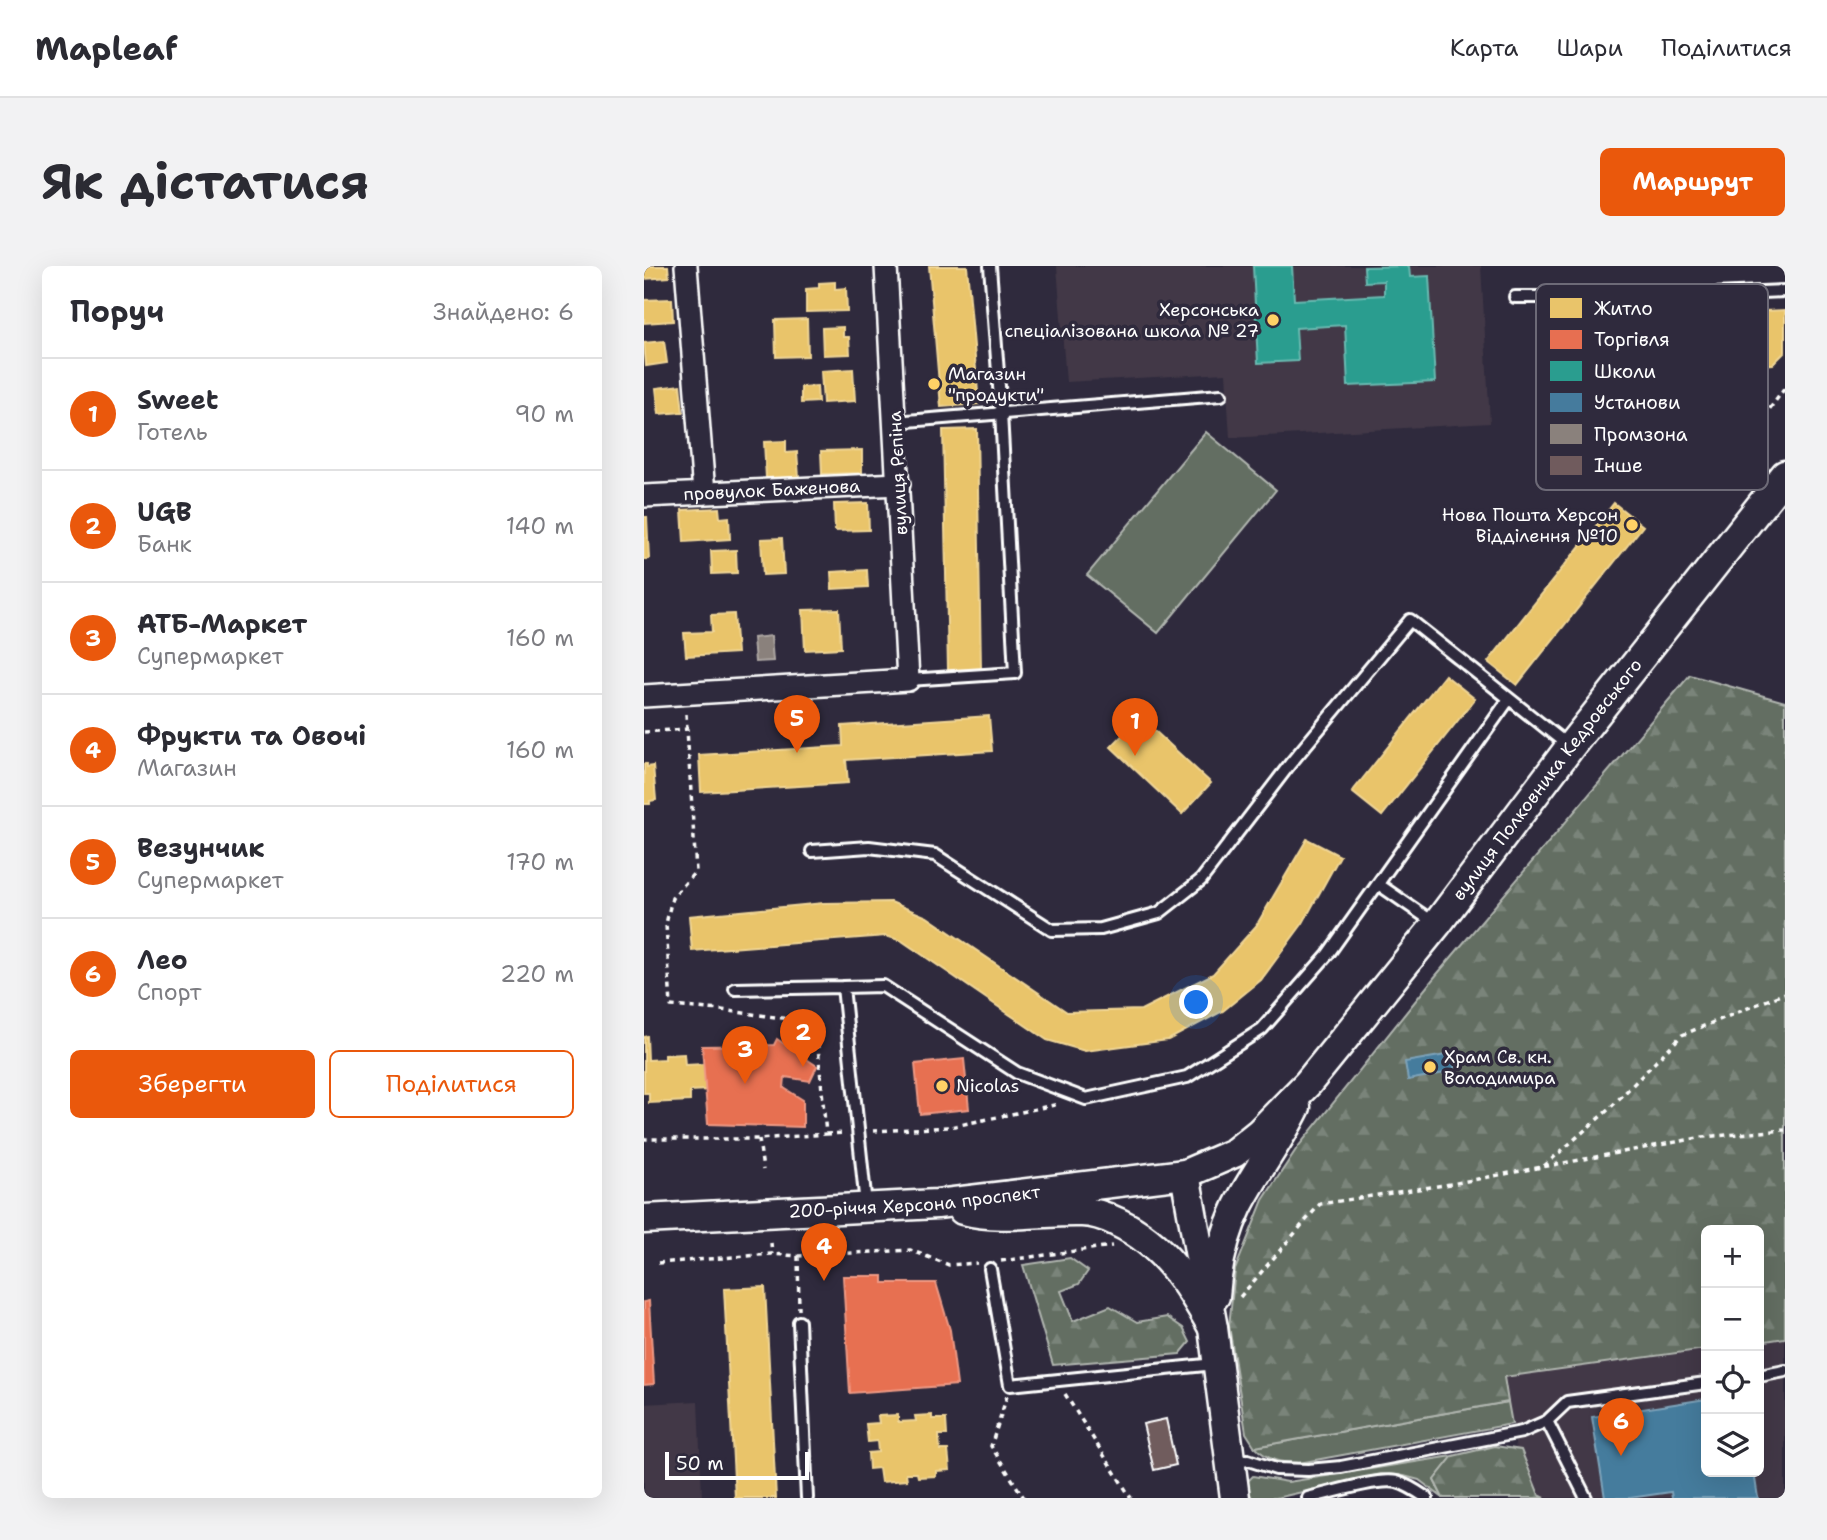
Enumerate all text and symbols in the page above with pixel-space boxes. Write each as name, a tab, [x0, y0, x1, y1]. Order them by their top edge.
text: Mapleaf	[35, 26, 178, 71]
text: Карта	[1450, 32, 1518, 64]
text: Шари	[1556, 32, 1623, 64]
text: Поділитися	[1661, 32, 1792, 64]
button: Маршрут	[1600, 148, 1785, 216]
text: Як дістатися	[42, 149, 369, 215]
legend	[1536, 284, 1768, 490]
text: Поруч	[70, 291, 164, 332]
text: Житло	[1594, 296, 1653, 321]
text: Знайдено: 6	[433, 297, 574, 327]
place label: Херсонська спеціалізована школа № 27	[1005, 298, 1259, 343]
marker: Херсонська спеціалізована школа № 27	[1265, 312, 1281, 328]
text: Торгівля	[1594, 327, 1670, 352]
text: Школи	[1594, 359, 1656, 384]
place label: Магазин "продукти"	[948, 362, 1044, 407]
marker: Магазин "продукти"	[926, 376, 942, 392]
text: Sweet	[137, 382, 218, 417]
text: Установи	[1594, 390, 1680, 415]
text: 1	[88, 399, 98, 429]
text: 90 m	[514, 399, 574, 429]
street label: вулиця Рєпіна	[883, 410, 913, 536]
text: Готель	[137, 417, 208, 447]
text: Промзона	[1594, 422, 1688, 447]
text: Інше	[1594, 453, 1643, 478]
street label: провулок Баженова	[683, 474, 861, 506]
text: UGB	[137, 494, 192, 529]
place label: Нова Пошта Херсон Відділення №10	[1442, 503, 1618, 548]
text: 2	[85, 511, 101, 541]
text: 140 m	[506, 511, 574, 541]
marker: Нова Пошта Херсон Відділення №10	[1624, 517, 1640, 533]
text: Банк	[137, 529, 192, 559]
text: АТБ-Маркет	[137, 606, 307, 641]
text: 3	[85, 623, 101, 653]
text: 160 m	[506, 623, 574, 653]
text: Супермаркет	[137, 641, 284, 671]
street label: вулиця Полковника Кедровського	[1447, 653, 1647, 905]
pin: 5	[774, 695, 820, 753]
pin: 1	[1112, 698, 1158, 756]
text: Фрукти та Овочі	[137, 718, 366, 753]
text: 4	[85, 735, 101, 765]
text: 160 m	[506, 735, 574, 765]
text: Магазин	[137, 753, 237, 783]
text: Везунчик	[137, 830, 265, 865]
text: 5	[86, 847, 100, 877]
text: 170 m	[506, 847, 574, 877]
text: Супермаркет	[137, 865, 284, 895]
text: Лео	[137, 942, 188, 977]
text: 6	[85, 959, 101, 989]
text: 220 m	[500, 959, 574, 989]
text: Спорт	[137, 977, 202, 1007]
your location	[1179, 985, 1213, 1019]
pin: 2	[780, 1009, 826, 1067]
pin: 3	[722, 1026, 768, 1084]
place label: Храм Св. кн. Володимира	[1444, 1045, 1555, 1090]
button: Зберегти	[70, 1050, 315, 1118]
button: Поділитися	[329, 1050, 574, 1118]
marker: Храм Св. кн. Володимира	[1422, 1059, 1438, 1075]
place label: Nicolas	[956, 1074, 1020, 1098]
marker: Nicolas	[934, 1078, 950, 1094]
street label: 200-річчя Херсона проспект	[788, 1180, 1042, 1224]
pin: 4	[801, 1223, 847, 1281]
map controls	[1701, 1225, 1764, 1477]
button: +	[1701, 1225, 1764, 1288]
button: −	[1701, 1288, 1764, 1351]
button: locate	[1701, 1351, 1764, 1414]
pin: 6	[1598, 1398, 1644, 1456]
button: layers	[1701, 1414, 1764, 1477]
scale bar	[665, 1449, 808, 1481]
text: 50 m	[676, 1451, 724, 1476]

